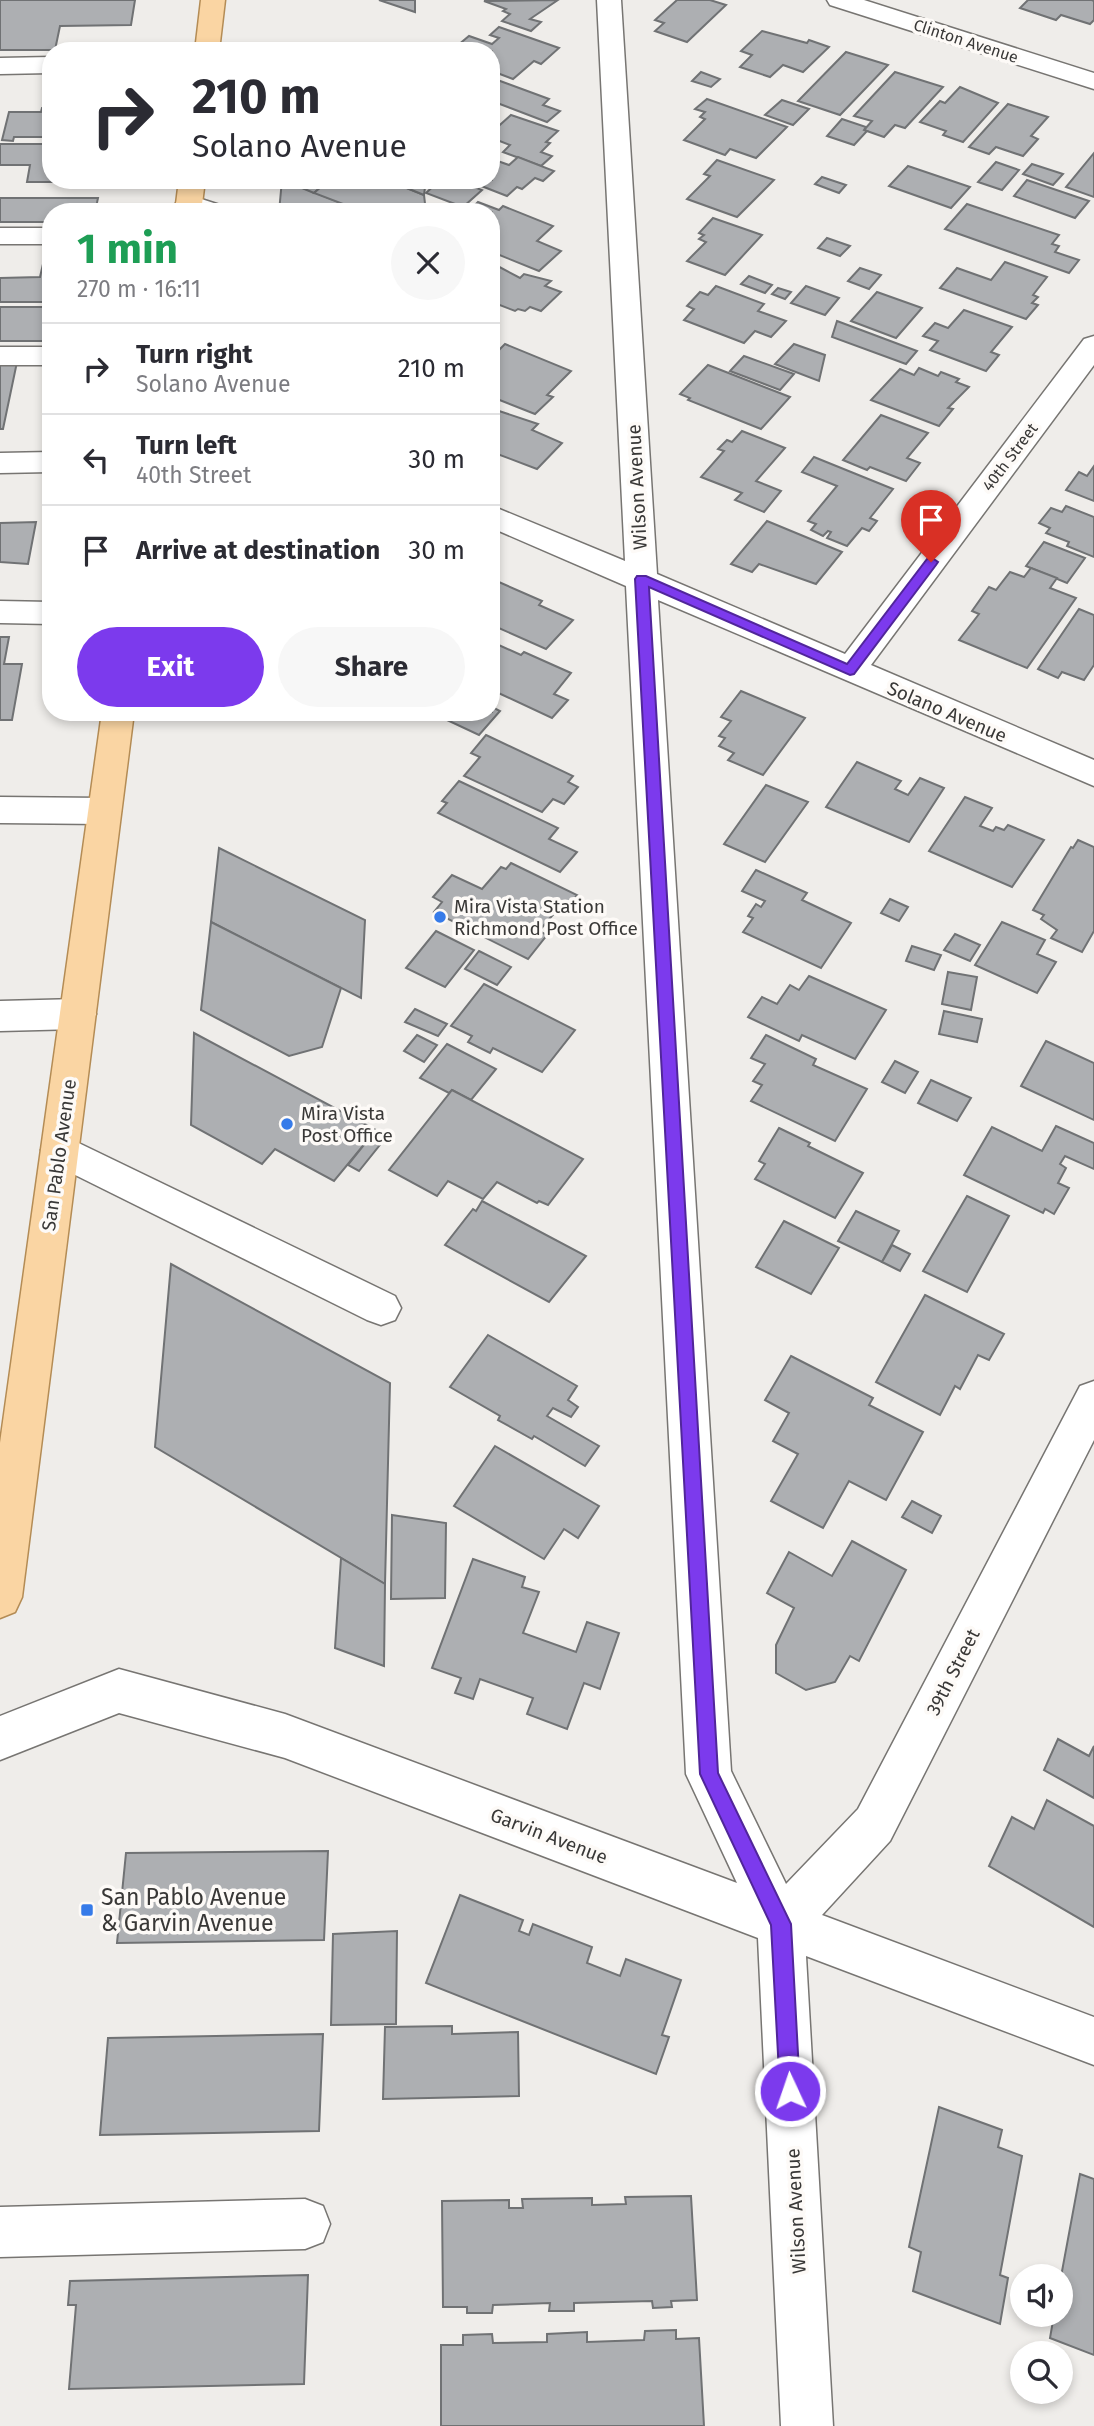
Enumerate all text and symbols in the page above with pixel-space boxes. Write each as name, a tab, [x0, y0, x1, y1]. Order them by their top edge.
street label: Clinton Avenue	[911, 15, 1021, 67]
text: 210 m	[192, 67, 321, 126]
icon: right	[77, 70, 168, 161]
text: Solano Avenue	[192, 127, 407, 165]
text: 1 min	[77, 224, 178, 274]
button: close	[391, 226, 465, 300]
text: 270 m · 16:11	[77, 275, 201, 303]
text: Turn right	[136, 339, 253, 370]
icon: right	[77, 350, 115, 388]
text: 210 m	[398, 353, 465, 384]
text: Solano Avenue	[136, 370, 290, 398]
street label: 40th Street	[978, 419, 1042, 495]
street label: Wilson Avenue	[622, 424, 652, 550]
text: Turn left	[136, 430, 237, 461]
icon: left	[77, 441, 115, 479]
text: 30 m	[408, 444, 465, 475]
text: 40th Street	[136, 461, 251, 489]
pin	[901, 490, 961, 562]
icon: arrive	[912, 501, 950, 539]
icon: arrive	[77, 532, 115, 570]
text: Arrive at destination	[136, 535, 380, 566]
text: 30 m	[408, 535, 465, 566]
button: Exit	[77, 627, 264, 707]
button: Share	[278, 627, 465, 707]
street label: Solano Avenue	[884, 676, 1010, 748]
place label: Mira Vista Station Richmond Post Office	[454, 895, 638, 940]
marker: Mira Vista Station Richmond Post Office	[432, 909, 448, 925]
street label: San Pablo Avenue	[37, 1078, 81, 1232]
place label: Mira Vista Post Office	[301, 1102, 393, 1147]
marker: Mira Vista Post Office	[279, 1116, 295, 1132]
street label: 39th Street	[921, 1625, 985, 1719]
street label: Garvin Avenue	[487, 1803, 611, 1869]
place label: San Pablo Avenue & Garvin Avenue	[101, 1883, 286, 1937]
marker: San Pablo Avenue & Garvin Avenue	[79, 1902, 95, 1918]
position arrow	[753, 2054, 827, 2128]
street label: Wilson Avenue	[781, 2148, 811, 2274]
map controls	[1010, 2264, 1073, 2404]
button: sound	[1010, 2264, 1073, 2327]
button: search	[1010, 2341, 1073, 2404]

